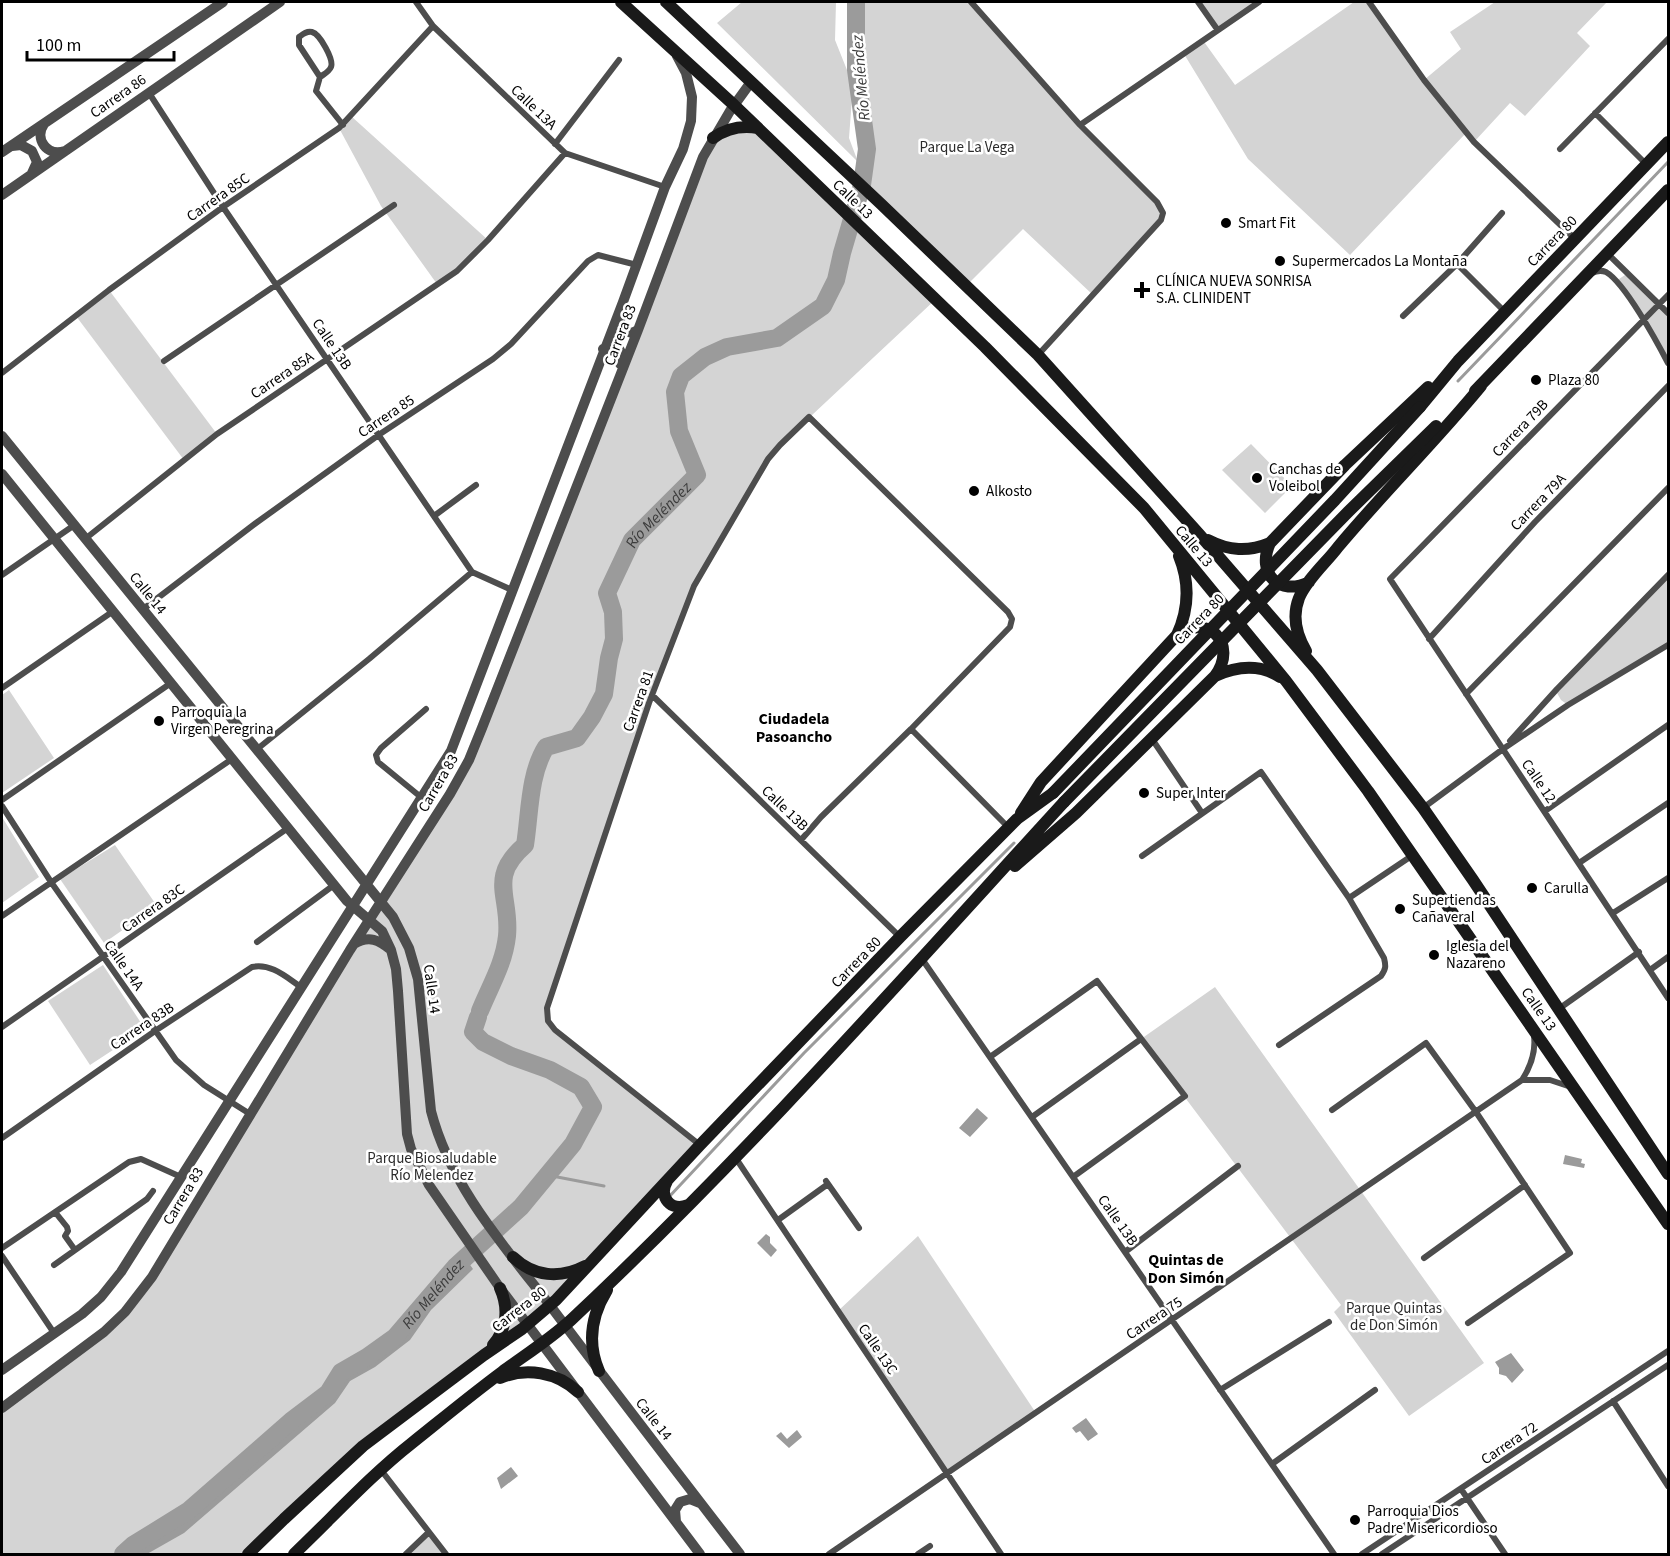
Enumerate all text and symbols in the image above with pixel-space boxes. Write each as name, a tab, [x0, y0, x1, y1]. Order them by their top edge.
scale bar	[27, 24, 174, 62]
text: 100 m	[36, 33, 81, 58]
water label: Río Meléndez	[846, 34, 876, 122]
street label: Carrera 86	[86, 69, 151, 123]
street label: Calle 13A	[506, 80, 562, 135]
park label: Parque La Vega	[920, 137, 1014, 158]
street label: Carrera 85C	[182, 168, 254, 227]
street label: Calle 13	[828, 175, 878, 224]
street label: Carrera 80	[1523, 211, 1582, 272]
place label: Smart Fit	[1238, 213, 1295, 234]
marker: Smart Fit	[1219, 216, 1233, 230]
place label: Supermercados La Montaña	[1292, 251, 1467, 272]
marker: Supermercados La Montaña	[1273, 254, 1287, 268]
place label: CLÍNICA NUEVA SONRISA S.A. CLINIDENT	[1156, 271, 1312, 309]
marker: CLÍNICA NUEVA SONRISA S.A. CLINIDENT	[1133, 281, 1151, 299]
street label: Carrera 83	[599, 301, 642, 369]
street label: Calle 13B	[307, 314, 357, 374]
street label: Carrera 85A	[246, 346, 319, 404]
place label: Plaza 80	[1548, 370, 1599, 391]
marker: Plaza 80	[1529, 373, 1543, 387]
street label: Carrera 85	[354, 390, 419, 443]
street label: Carrera 79B	[1487, 395, 1553, 462]
place label: Canchas de Voleibol	[1269, 459, 1341, 497]
street label: Carrera 79A	[1506, 468, 1572, 536]
marker: Canchas de Voleibol	[1250, 471, 1264, 485]
water label: Río Meléndez	[620, 477, 697, 552]
place label: Alkosto	[986, 481, 1032, 502]
marker: Alkosto	[967, 484, 981, 498]
street label: Calle 13	[1170, 521, 1217, 572]
street label: Calle 14	[124, 568, 172, 619]
street label: Carrera 80	[1170, 589, 1229, 650]
street label: Carrera 81	[618, 667, 659, 735]
place label: Parroquia la Virgen Peregrina	[171, 702, 274, 740]
district label: Ciudadela Pasoancho	[756, 708, 832, 748]
marker: Parroquia la Virgen Peregrina	[152, 714, 166, 728]
street label: Carrera 83	[413, 750, 464, 816]
street label: Calle 12	[1516, 755, 1561, 808]
street label: Calle 13B	[757, 781, 813, 836]
place label: Super Inter	[1156, 783, 1227, 804]
marker: Super Inter	[1137, 786, 1151, 800]
place label: Carulla	[1544, 878, 1589, 899]
street label: Carrera 83C	[117, 879, 189, 938]
marker: Carulla	[1525, 881, 1539, 895]
place label: Supertiendas Cañaveral	[1412, 890, 1496, 928]
marker: Supertiendas Cañaveral	[1393, 902, 1407, 916]
street label: Carrera 80	[827, 932, 886, 993]
street label: Calle 14A	[99, 936, 149, 995]
place label: Iglesia del Nazareno	[1446, 936, 1509, 974]
marker: Iglesia del Nazareno	[1427, 948, 1441, 962]
street label: Calle 14	[418, 963, 445, 1015]
street label: Calle 13	[1516, 983, 1561, 1035]
street label: Carrera 83B	[106, 997, 179, 1056]
park label: Parque Biosaludable Río Melendez	[367, 1148, 497, 1186]
street label: Carrera 83	[158, 1163, 209, 1229]
street label: Calle 13B	[1092, 1191, 1143, 1250]
district label: Quintas de Don Simón	[1148, 1249, 1224, 1289]
water label: Río Meléndez	[397, 1254, 470, 1334]
street label: Carrera 80	[488, 1281, 551, 1337]
street label: Carrera 75	[1122, 1292, 1187, 1345]
park label: Parque Quintas de Don Simón	[1346, 1298, 1442, 1336]
street label: Calle 13C	[853, 1319, 903, 1379]
street label: Calle 14	[630, 1393, 677, 1446]
street label: Carrera 72	[1477, 1417, 1542, 1470]
place label: Parroquia Dios Padre Misericordioso	[1367, 1501, 1498, 1539]
marker: Parroquia Dios Padre Misericordioso	[1348, 1513, 1362, 1527]

